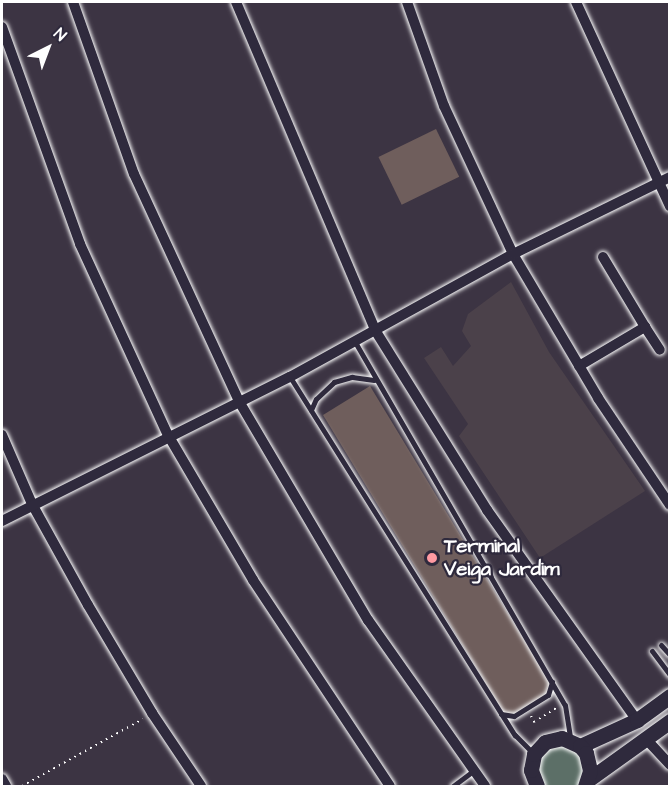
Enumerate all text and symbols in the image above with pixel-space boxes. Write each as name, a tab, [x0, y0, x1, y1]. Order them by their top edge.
north arrow	[18, 18, 78, 78]
text: N	[49, 23, 71, 46]
place label: Terminal Veiga Jardim	[444, 534, 560, 581]
marker: Terminal Veiga Jardim	[425, 551, 439, 565]

